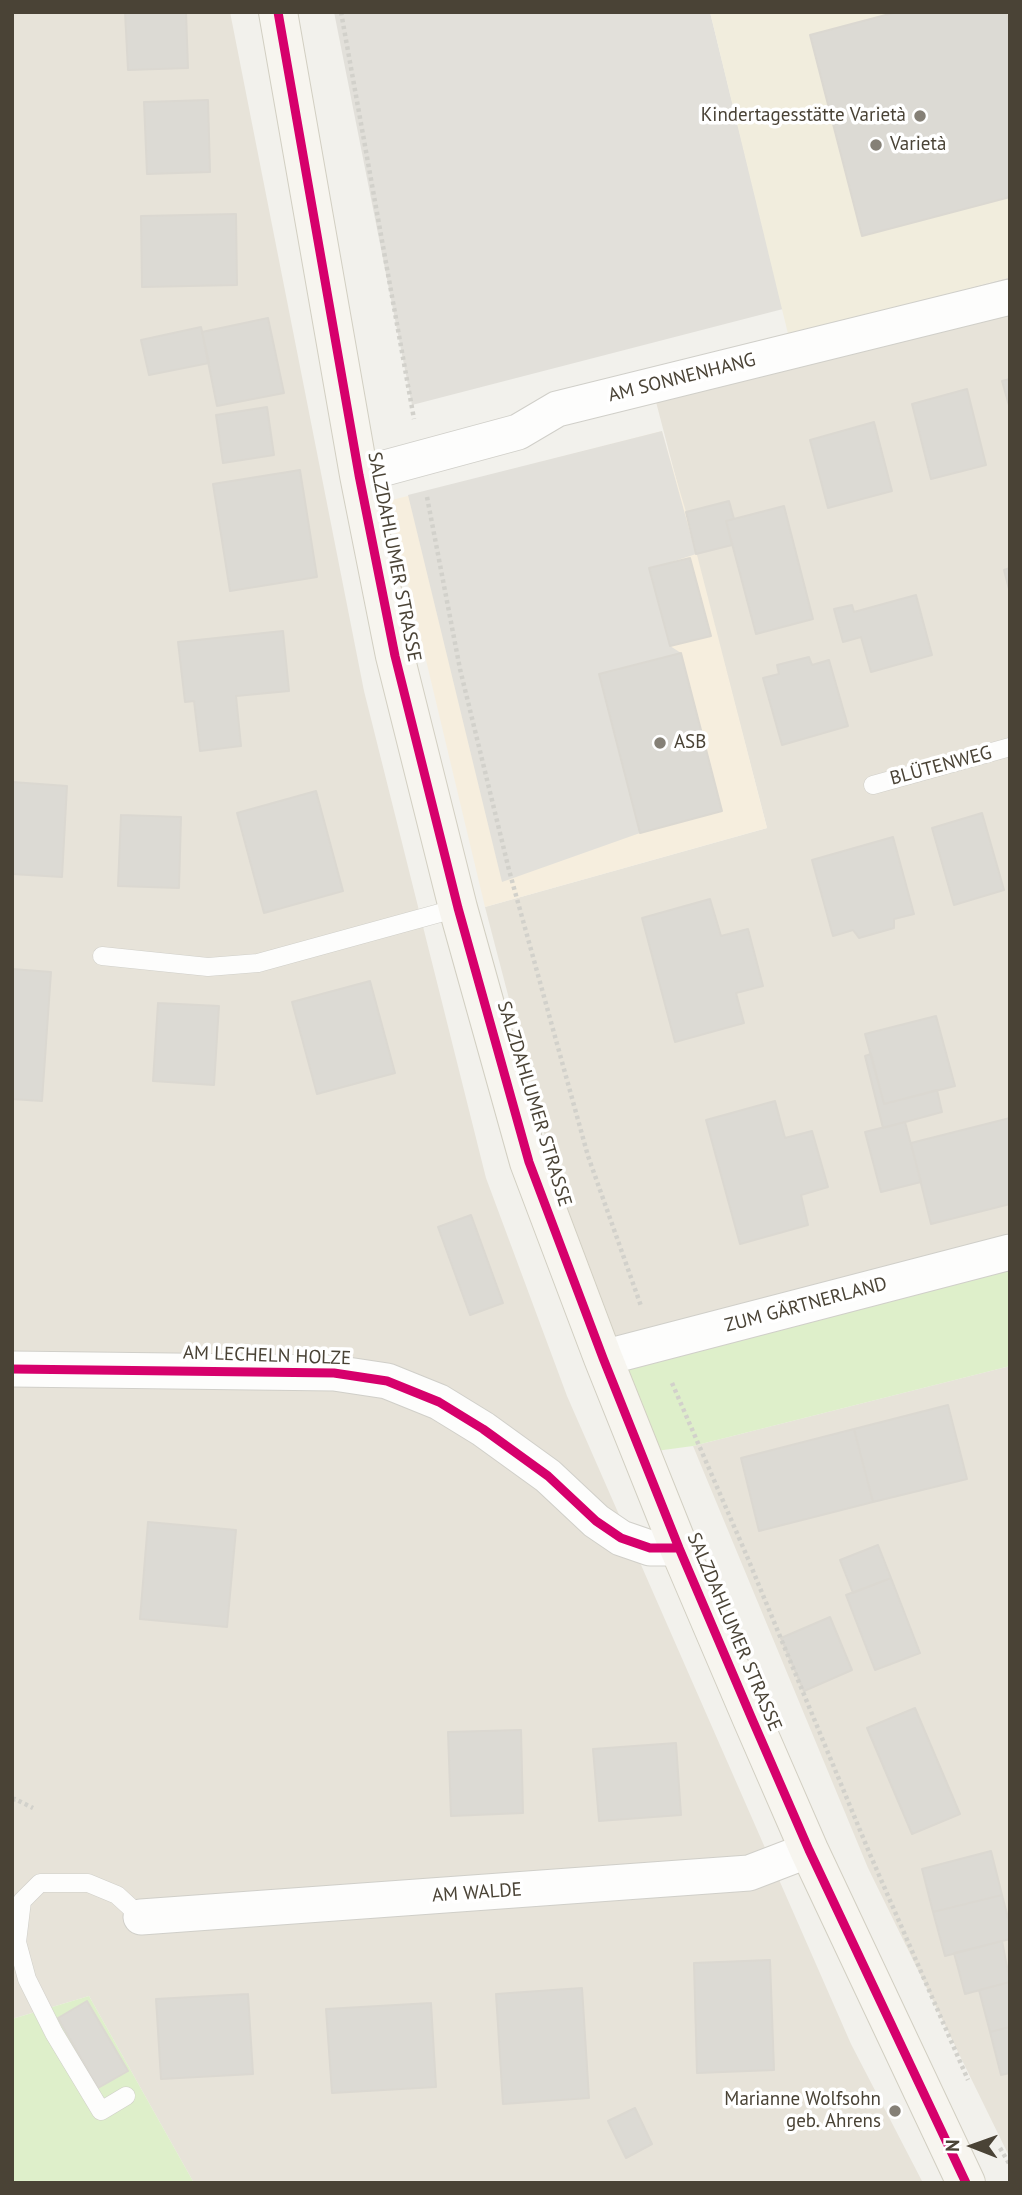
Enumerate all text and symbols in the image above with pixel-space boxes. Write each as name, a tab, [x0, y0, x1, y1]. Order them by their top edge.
place label: Kindertagesstätte Varietà	[701, 105, 906, 127]
marker: Kindertagesstätte Varietà	[912, 108, 928, 124]
place label: Varietà	[890, 134, 946, 156]
marker: Varietà	[868, 137, 884, 153]
street label: AM SONNENHANG	[606, 349, 758, 407]
street label: SALZDAHLUMER STRASSE	[362, 450, 426, 664]
place label: ASB	[674, 732, 706, 754]
marker: ASB	[652, 735, 668, 751]
street label: BLÜTENWEG	[888, 741, 994, 791]
street label: SALZDAHLUMER STRASSE	[492, 999, 576, 1209]
street label: ZUM GÄRTNERLAND	[722, 1272, 890, 1338]
street label: AM LECHELN HOLZE	[183, 1342, 351, 1370]
street label: SALZDAHLUMER STRASSE	[682, 1529, 786, 1735]
street label: AM WALDE	[431, 1878, 523, 1908]
place label: Marianne Wolfsohn geb. Ahrens	[724, 2089, 881, 2133]
marker: Marianne Wolfsohn geb. Ahrens	[887, 2103, 903, 2119]
north arrow	[938, 2111, 1008, 2181]
text: N	[940, 2139, 964, 2152]

